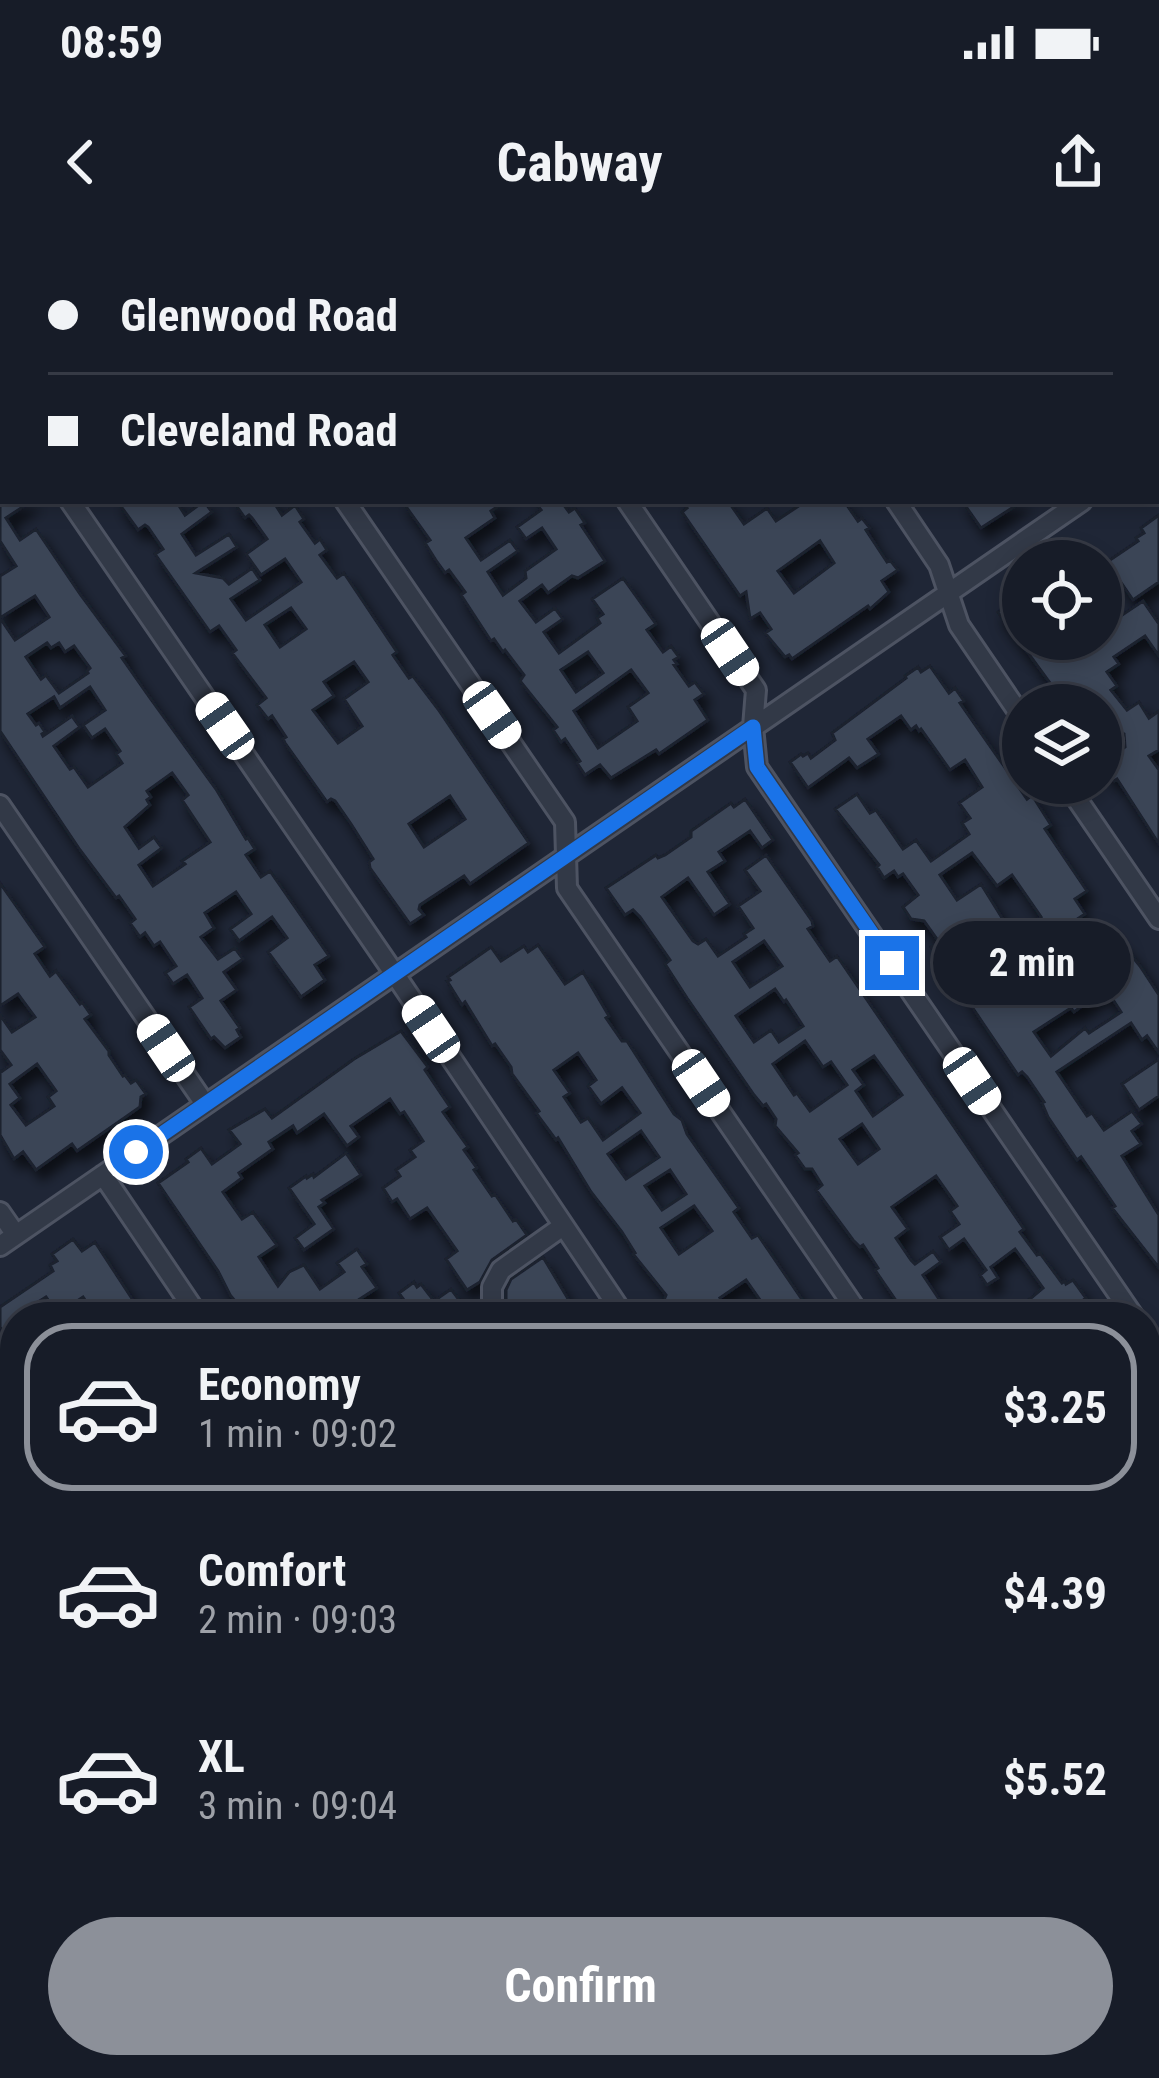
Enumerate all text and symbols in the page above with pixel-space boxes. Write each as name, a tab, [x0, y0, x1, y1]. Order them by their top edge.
text: 08:59	[60, 16, 163, 69]
icon: back	[48, 129, 114, 195]
icon: share	[1045, 129, 1111, 195]
text: Cabway	[496, 131, 663, 194]
text: Glenwood Road	[120, 289, 398, 342]
text: Cleveland Road	[120, 404, 398, 457]
map controls	[1002, 540, 1122, 804]
button: locate	[1002, 540, 1122, 660]
car	[695, 612, 765, 692]
car	[457, 675, 527, 755]
button: layers	[1002, 684, 1122, 804]
car	[190, 686, 260, 766]
callout: 2 min	[934, 921, 1132, 1005]
route end	[865, 936, 919, 990]
text: 2 min	[989, 940, 1075, 986]
car	[396, 989, 466, 1069]
car	[131, 1008, 201, 1088]
car	[937, 1041, 1007, 1121]
car	[666, 1043, 736, 1123]
route start	[109, 1125, 163, 1179]
icon: car	[54, 1353, 162, 1461]
text: Economy	[198, 1358, 361, 1411]
text: $3.25	[1003, 1381, 1107, 1434]
text: 1 min · 09:02	[198, 1411, 397, 1457]
icon: car	[54, 1539, 162, 1647]
text: Comfort	[198, 1544, 346, 1597]
text: $4.39	[1003, 1567, 1107, 1620]
text: 2 min · 09:03	[198, 1597, 397, 1643]
icon: car	[54, 1725, 162, 1833]
text: XL	[198, 1730, 245, 1783]
text: $5.52	[1003, 1753, 1107, 1806]
text: 3 min · 09:04	[198, 1783, 397, 1829]
button: Confirm	[48, 1917, 1113, 2055]

